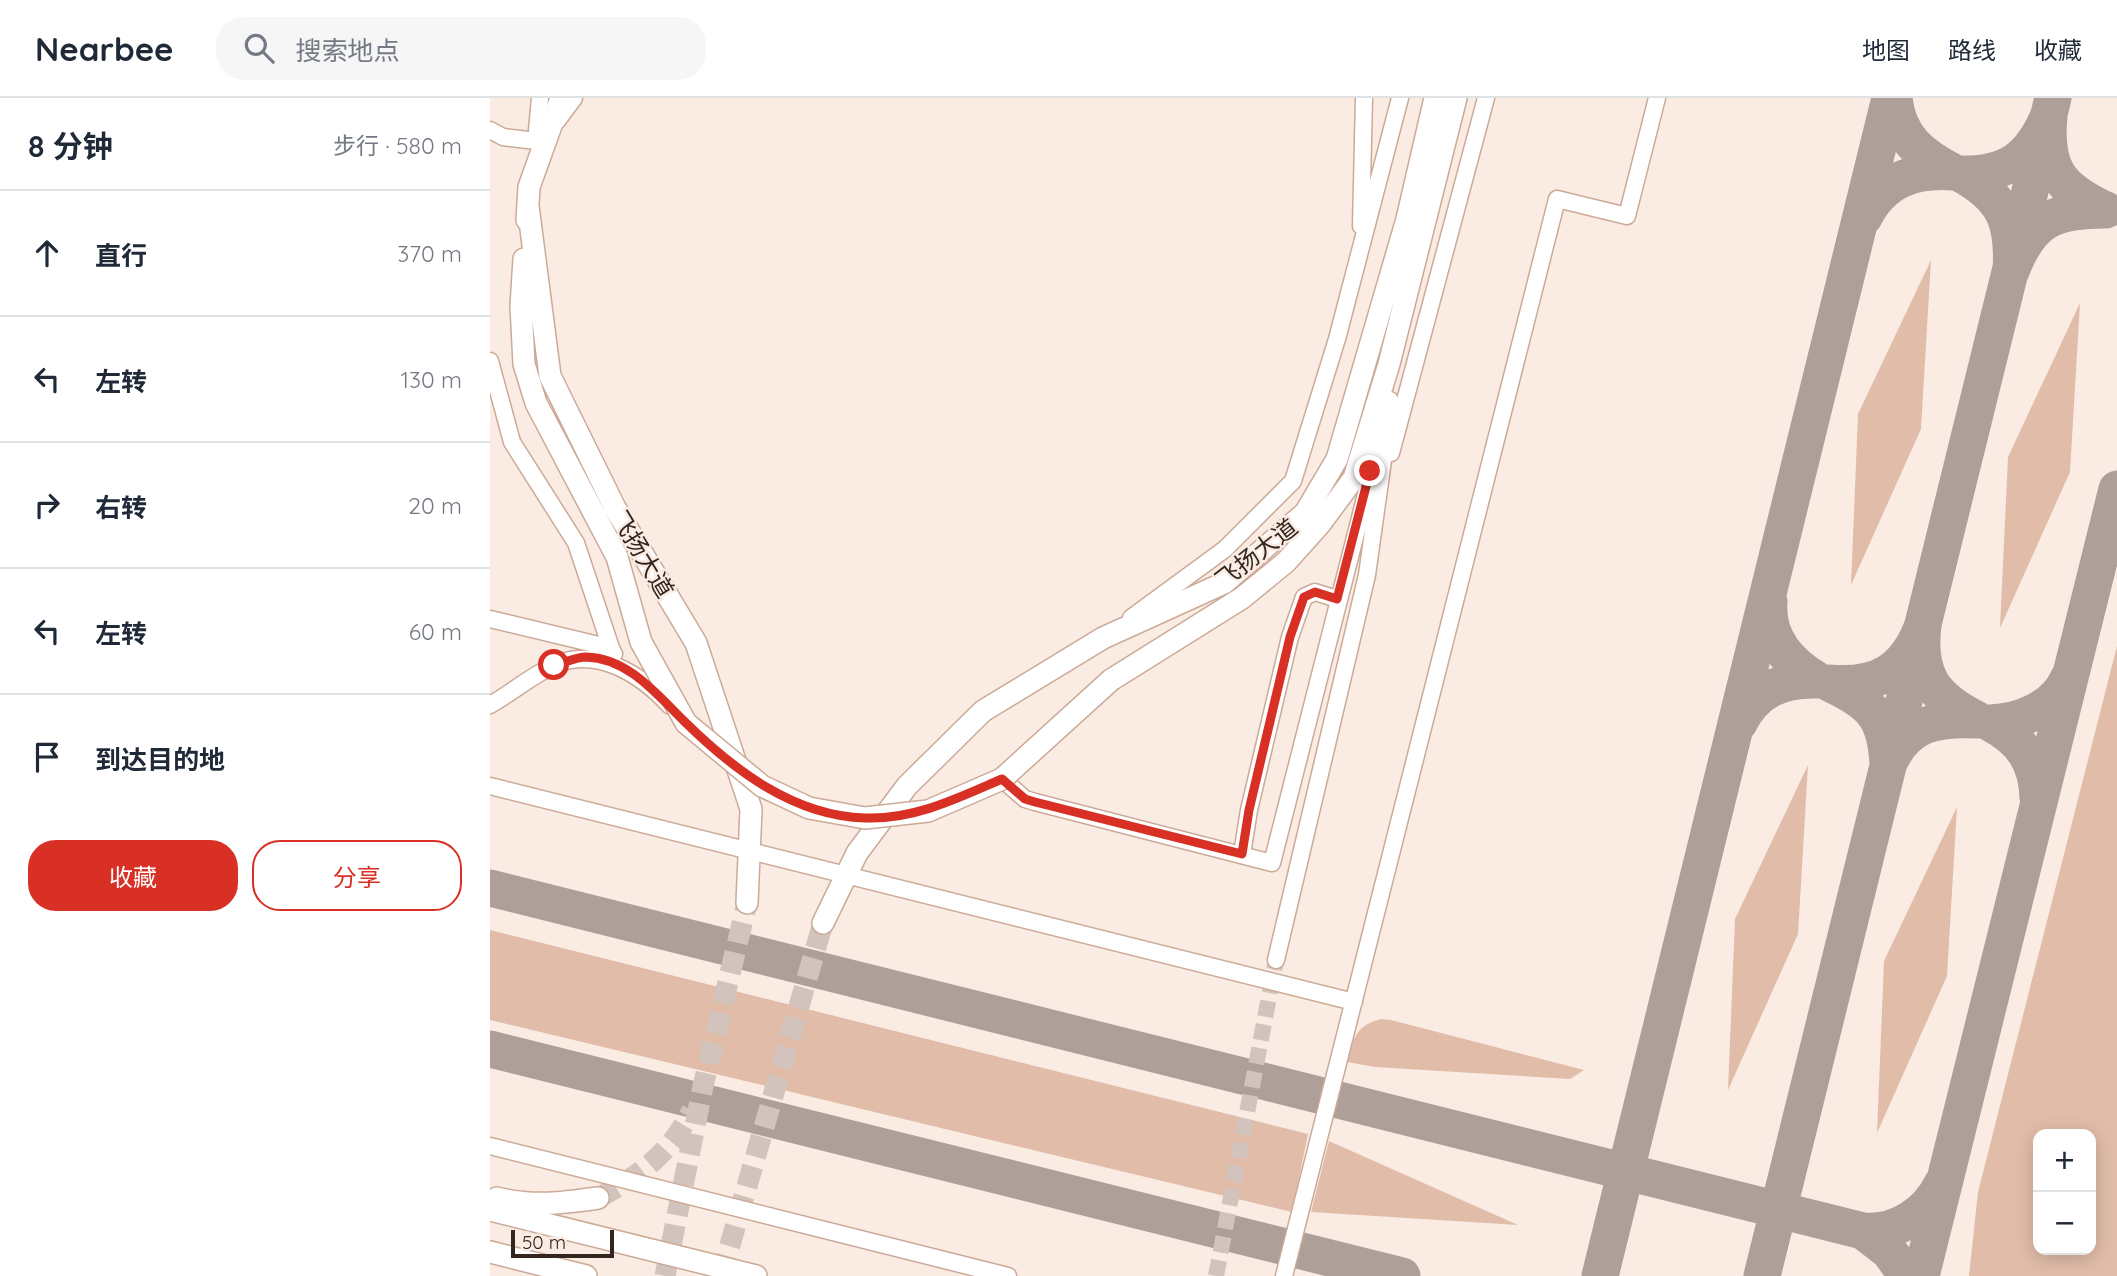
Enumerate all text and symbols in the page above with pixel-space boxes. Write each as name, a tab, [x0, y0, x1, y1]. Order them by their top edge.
search box	[216, 17, 706, 80]
text: Nearbee	[35, 28, 174, 69]
icon: search	[240, 29, 278, 67]
text: 搜索地点	[296, 34, 400, 67]
text: 地图	[1862, 35, 1910, 65]
text: 路线	[1948, 35, 1996, 65]
text: 收藏	[2034, 35, 2082, 65]
text: 8 分钟	[28, 127, 113, 165]
text: 步行 · 580 m	[333, 131, 462, 160]
icon: ahead	[28, 234, 66, 272]
text: 直行	[95, 239, 147, 272]
text: 370 m	[397, 239, 462, 268]
icon: left	[28, 360, 66, 398]
text: 左转	[95, 365, 147, 398]
text: 130 m	[400, 365, 462, 394]
route end	[1354, 455, 1385, 486]
icon: right	[28, 486, 66, 524]
text: 右转	[95, 491, 147, 524]
text: 20 m	[408, 491, 462, 520]
street label: 飞扬大道	[605, 505, 681, 603]
street label: 飞扬大道	[1209, 512, 1303, 594]
icon: left	[28, 612, 66, 650]
text: 左转	[95, 617, 147, 650]
text: 60 m	[409, 617, 462, 646]
route start	[538, 649, 569, 680]
icon: arrive	[28, 738, 66, 776]
text: 到达目的地	[95, 743, 225, 776]
button: 收藏	[28, 840, 238, 911]
button: 分享	[252, 840, 462, 911]
map controls	[2033, 1129, 2096, 1255]
button: +	[2033, 1129, 2096, 1192]
button: −	[2033, 1192, 2096, 1255]
scale bar	[511, 1227, 614, 1259]
text: 50 m	[522, 1230, 566, 1254]

